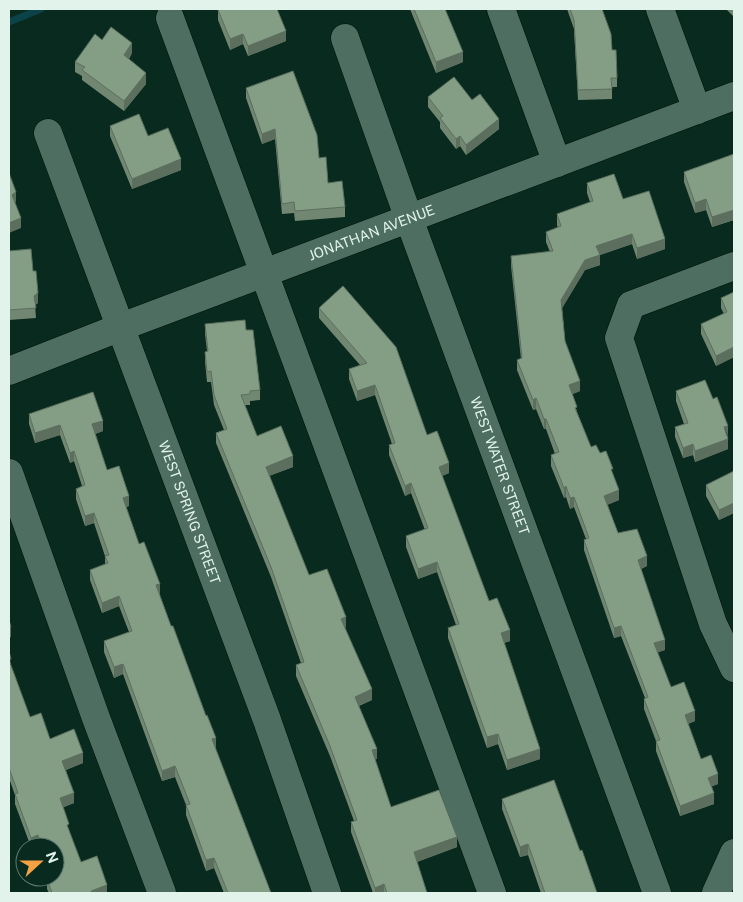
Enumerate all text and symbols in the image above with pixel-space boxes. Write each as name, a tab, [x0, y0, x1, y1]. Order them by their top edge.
street label: JONATHAN AVENUE	[306, 202, 437, 264]
street label: WEST WATER STREET	[467, 395, 533, 537]
street label: WEST SPRING STREET	[156, 438, 224, 586]
north arrow	[15, 837, 65, 887]
text: N	[43, 849, 62, 865]

